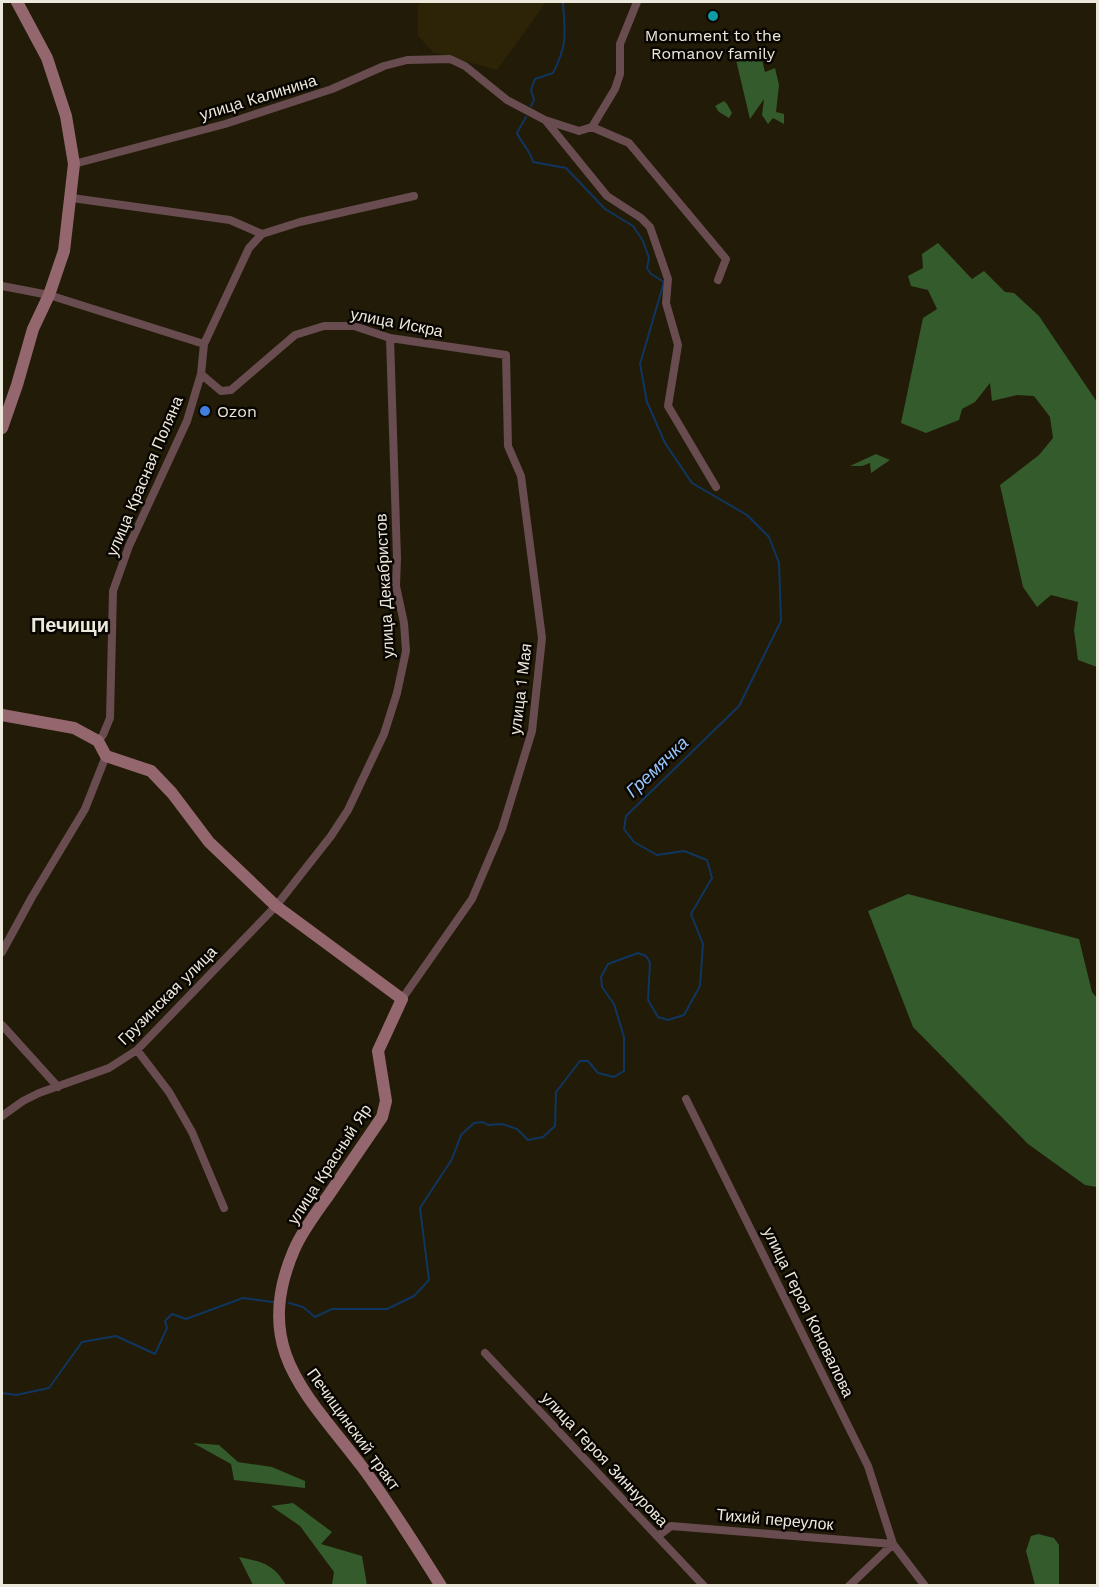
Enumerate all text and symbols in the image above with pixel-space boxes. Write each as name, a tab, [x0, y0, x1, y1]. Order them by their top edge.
marker: Monument to the Romanov family	[706, 9, 720, 23]
place label: Monument to the Romanov family	[645, 26, 781, 63]
street label: улица Калинина	[197, 71, 319, 124]
street label: улица Искра	[349, 304, 445, 341]
street label: улица Красная Поляна	[102, 393, 187, 559]
place label: Ozon	[217, 402, 257, 421]
marker: Ozon	[198, 404, 212, 418]
street label: улица Декабристов	[371, 513, 398, 659]
district label: Печищи	[31, 613, 109, 637]
street label: улица 1 Мая	[505, 642, 536, 736]
water label: Гремячка	[621, 732, 692, 801]
street label: Грузинская улица	[114, 942, 221, 1049]
street label: улица Красный Яр	[283, 1100, 375, 1228]
street label: улица Героя Коновалова	[759, 1224, 858, 1400]
street label: Печищинский тракт	[303, 1365, 405, 1494]
street label: улица Героя Зиннурова	[537, 1388, 672, 1531]
street label: Тихий переулок	[716, 1505, 835, 1534]

